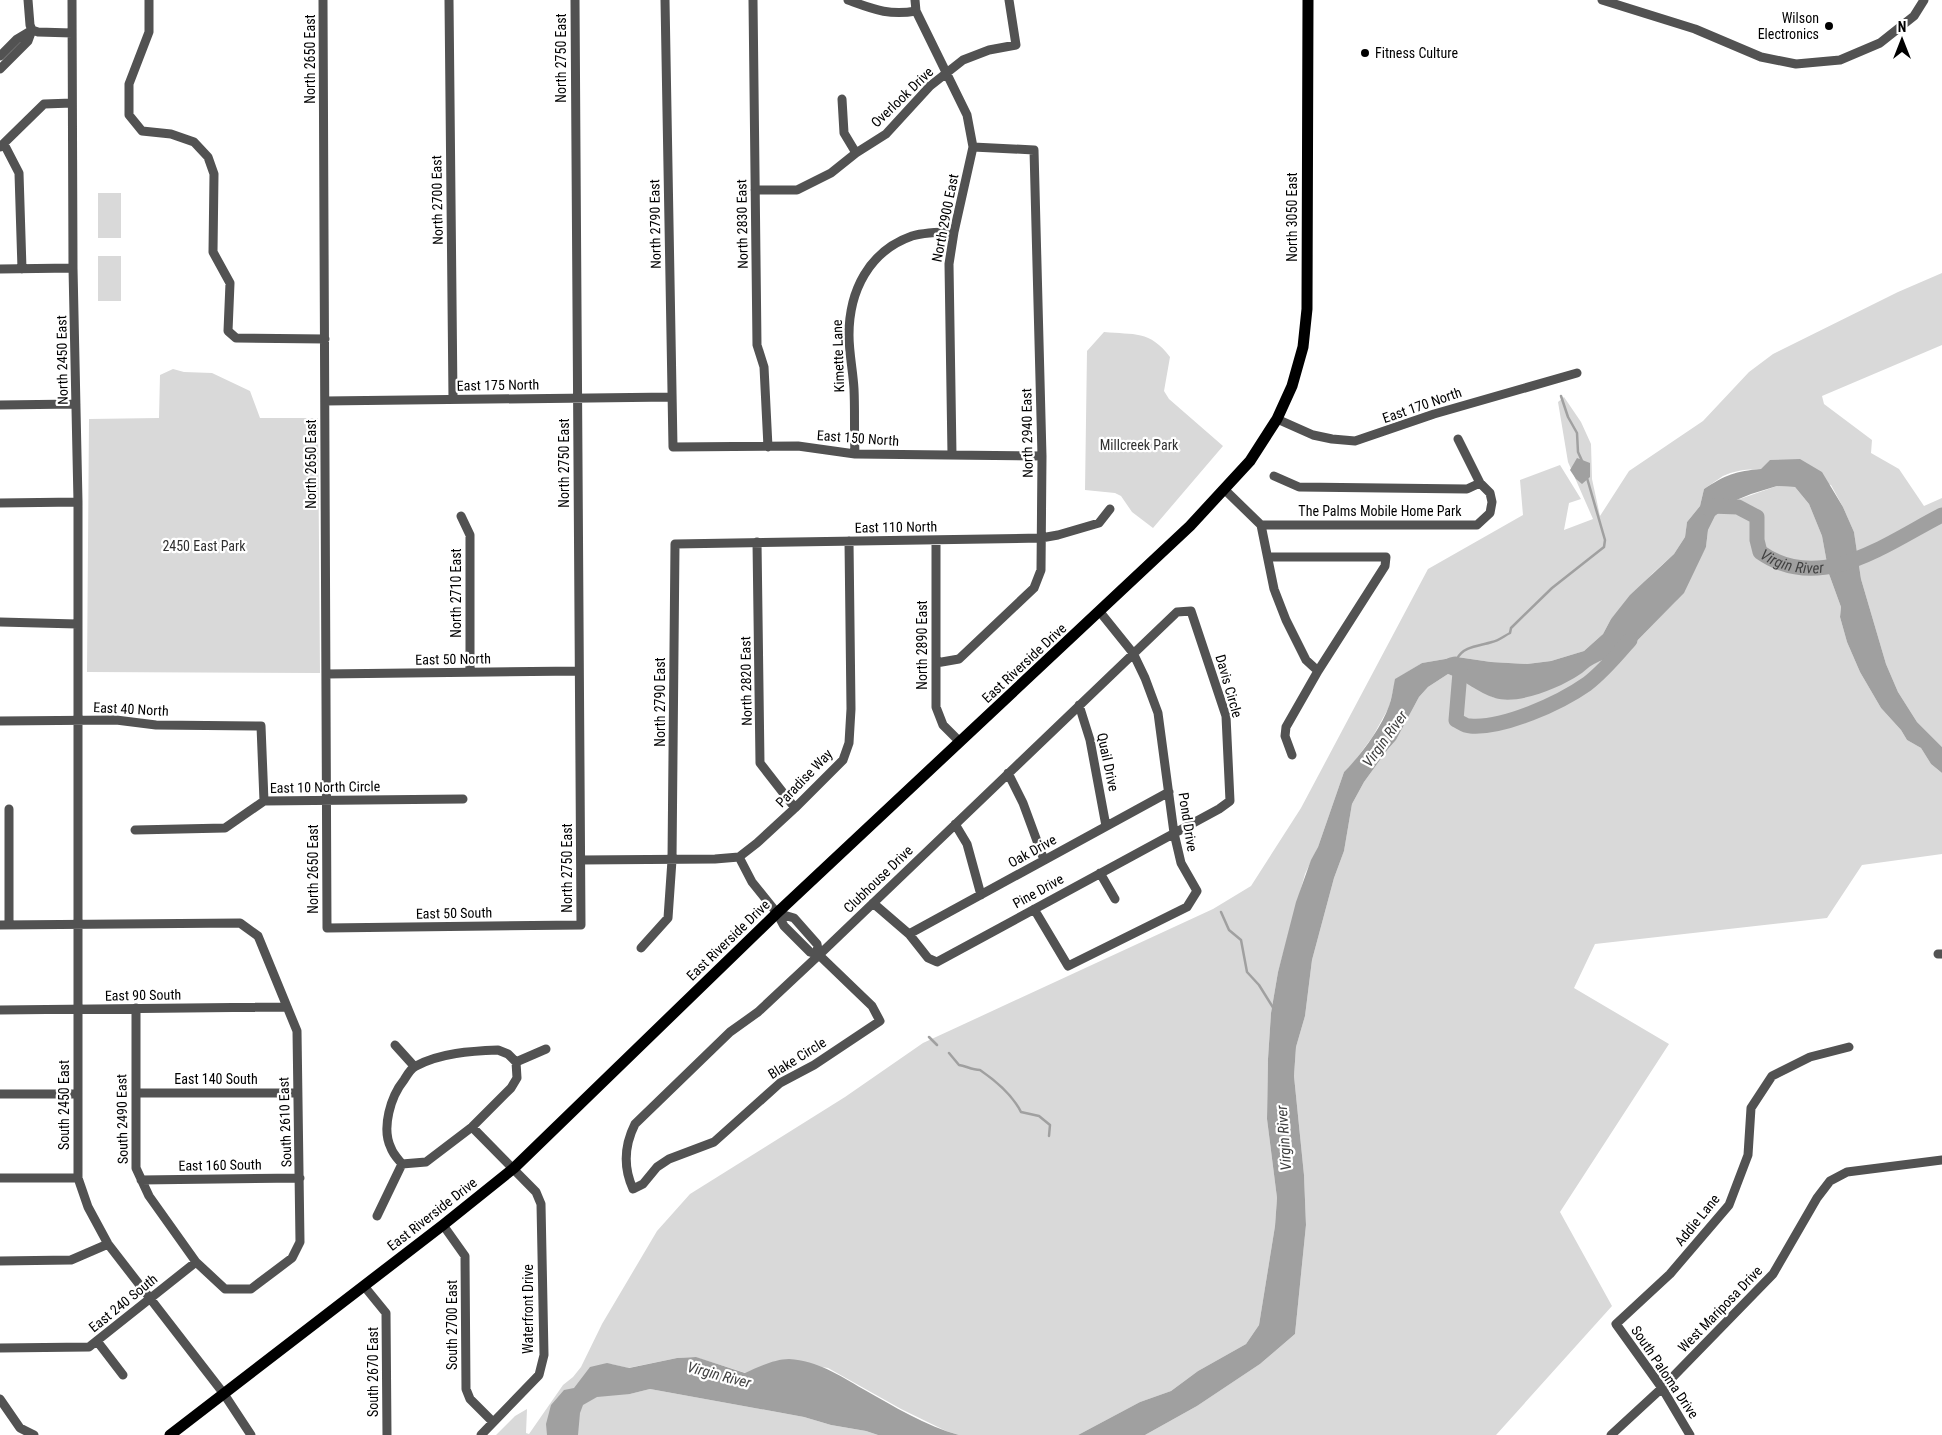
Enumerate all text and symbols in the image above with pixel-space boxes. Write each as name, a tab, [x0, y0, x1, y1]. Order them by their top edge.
place label: Wilson Electronics	[1758, 10, 1819, 42]
street label: North 2750 East	[553, 13, 569, 103]
street label: North 2650 East	[302, 14, 318, 104]
north arrow	[1877, 15, 1927, 65]
text: N	[1898, 19, 1906, 35]
marker: Wilson Electronics	[1823, 20, 1835, 32]
place label: Fitness Culture	[1375, 45, 1458, 61]
marker: Fitness Culture	[1359, 47, 1371, 59]
street label: Overlook Drive	[868, 63, 937, 130]
street label: North 2700 East	[428, 155, 446, 245]
street label: North 3050 East	[1284, 172, 1300, 262]
street label: North 2900 East	[929, 173, 961, 263]
street label: North 2790 East	[646, 179, 664, 269]
street label: North 2830 East	[733, 179, 751, 269]
street label: North 2450 East	[53, 315, 71, 405]
street label: Kimette Lane	[829, 319, 847, 393]
street label: East 175 North	[457, 376, 539, 394]
street label: East 170 North	[1380, 384, 1464, 426]
street label: North 2940 East	[1018, 388, 1036, 478]
street label: North 2750 East	[556, 418, 572, 508]
street label: North 2650 East	[303, 419, 319, 509]
street label: East 150 North	[816, 427, 900, 449]
park label: Millcreek Park	[1100, 437, 1179, 453]
street label: The Palms Mobile Home Park	[1298, 503, 1462, 519]
street label: East 110 North	[855, 518, 937, 536]
park label: 2450 East Park	[162, 538, 246, 554]
water label: Virgin River	[1757, 546, 1825, 577]
street label: North 2710 East	[448, 548, 464, 638]
street label: North 2890 East	[914, 600, 930, 690]
street label: East Riverside Drive	[979, 620, 1070, 706]
street label: North 2820 East	[737, 636, 755, 726]
street label: East 50 North	[415, 650, 491, 668]
street label: Davis Circle	[1212, 653, 1246, 720]
street label: North 2790 East	[652, 657, 668, 747]
street label: East 40 North	[93, 699, 169, 719]
water label: Virgin River	[1359, 707, 1412, 771]
street label: Quail Drive	[1094, 731, 1122, 793]
street label: Paradise Way	[772, 746, 836, 810]
street label: East 10 North Circle	[270, 778, 381, 796]
street label: Pond Drive	[1175, 791, 1201, 853]
street label: North 2750 East	[559, 823, 575, 913]
street label: North 2650 East	[305, 824, 321, 914]
street label: Oak Drive	[1005, 831, 1059, 871]
street label: Clubhouse Drive	[840, 842, 916, 916]
street label: Pine Drive	[1010, 870, 1067, 911]
street label: East Riverside Drive	[683, 896, 773, 984]
street label: East 50 South	[416, 904, 492, 922]
street label: East 90 South	[105, 986, 181, 1004]
street label: Blake Circle	[765, 1034, 829, 1082]
street label: South 2450 East	[56, 1060, 72, 1150]
street label: East 140 South	[174, 1071, 258, 1087]
street label: South 2490 East	[113, 1074, 131, 1164]
street label: South 2610 East	[275, 1077, 295, 1167]
water label: Virgin River	[1273, 1104, 1295, 1171]
street label: East 160 South	[178, 1156, 262, 1174]
street label: East Riverside Drive	[384, 1174, 480, 1254]
street label: Addie Lane	[1671, 1191, 1723, 1249]
street label: West Mariposa Drive	[1675, 1262, 1766, 1355]
street label: Waterfront Drive	[520, 1264, 536, 1354]
street label: East 240 South	[86, 1271, 160, 1335]
street label: South 2700 East	[444, 1280, 460, 1370]
street label: South Paloma Drive	[1628, 1323, 1702, 1422]
street label: South 2670 East	[365, 1327, 381, 1417]
water label: Virgin River	[685, 1358, 753, 1392]

